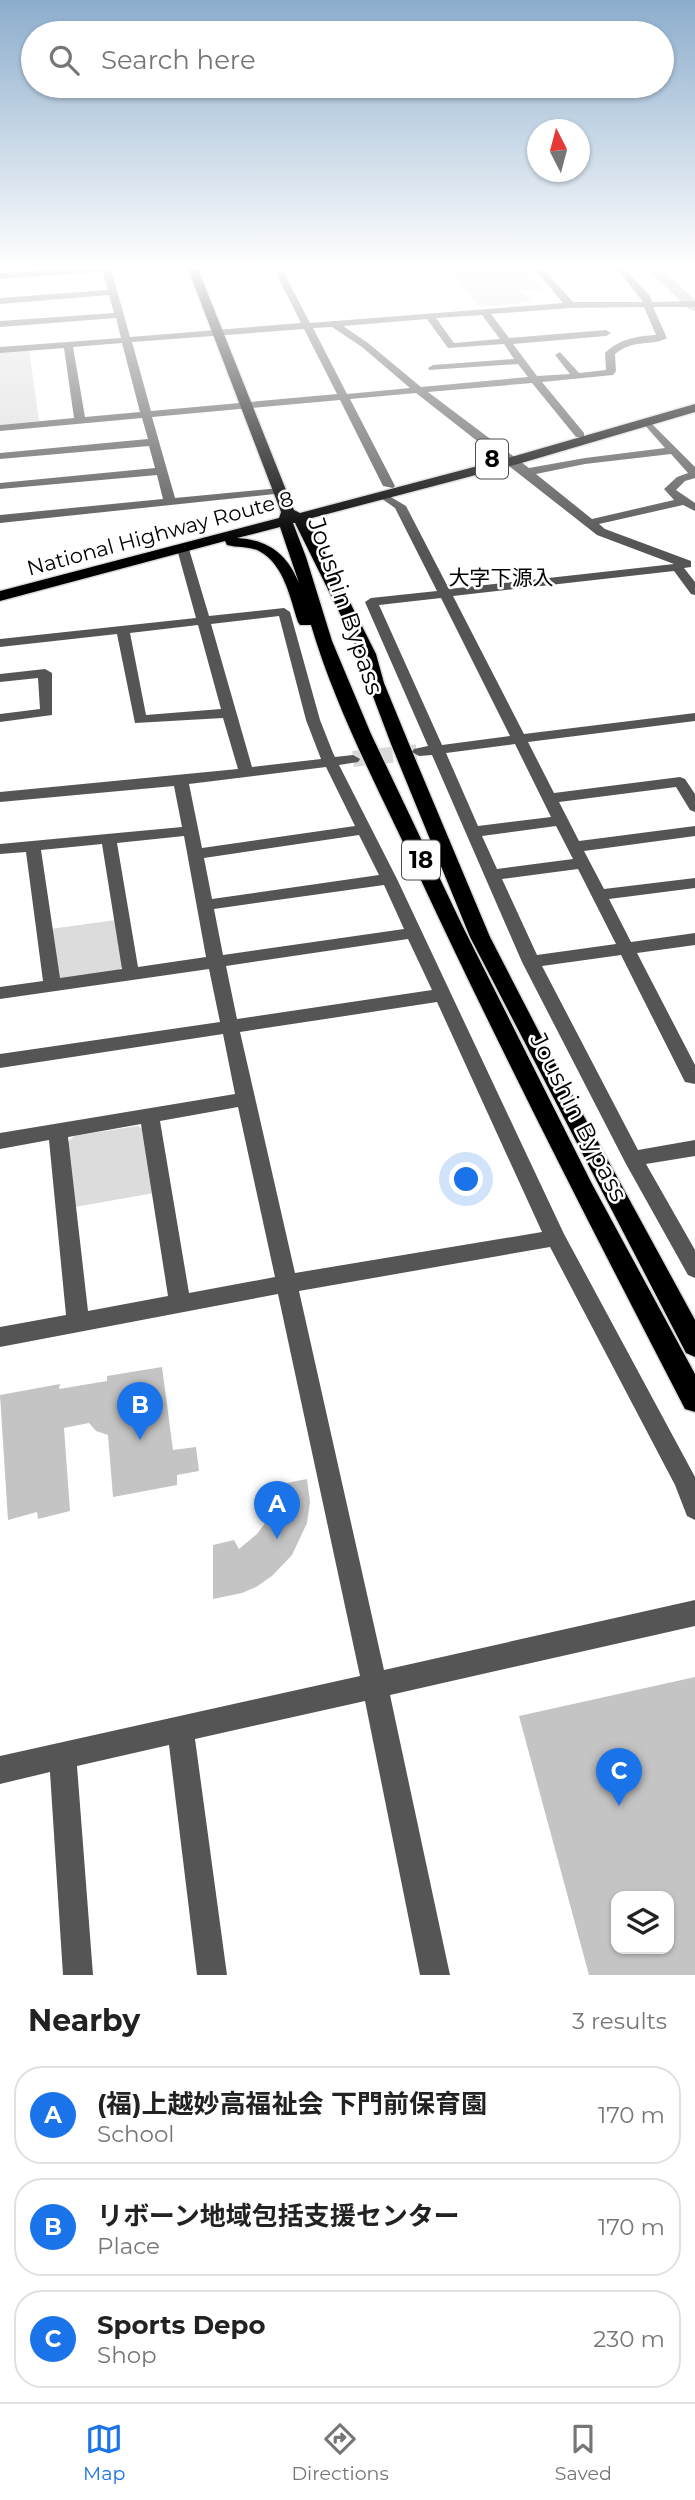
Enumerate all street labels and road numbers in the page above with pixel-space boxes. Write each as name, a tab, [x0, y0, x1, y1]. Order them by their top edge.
road number: 8	[476, 440, 508, 478]
street label: National Highway Route 8	[24, 485, 296, 581]
street label: Joushin Bypass	[302, 513, 390, 698]
road number: 18	[402, 840, 440, 880]
street label: Joushin Bypass	[524, 1027, 634, 1206]

